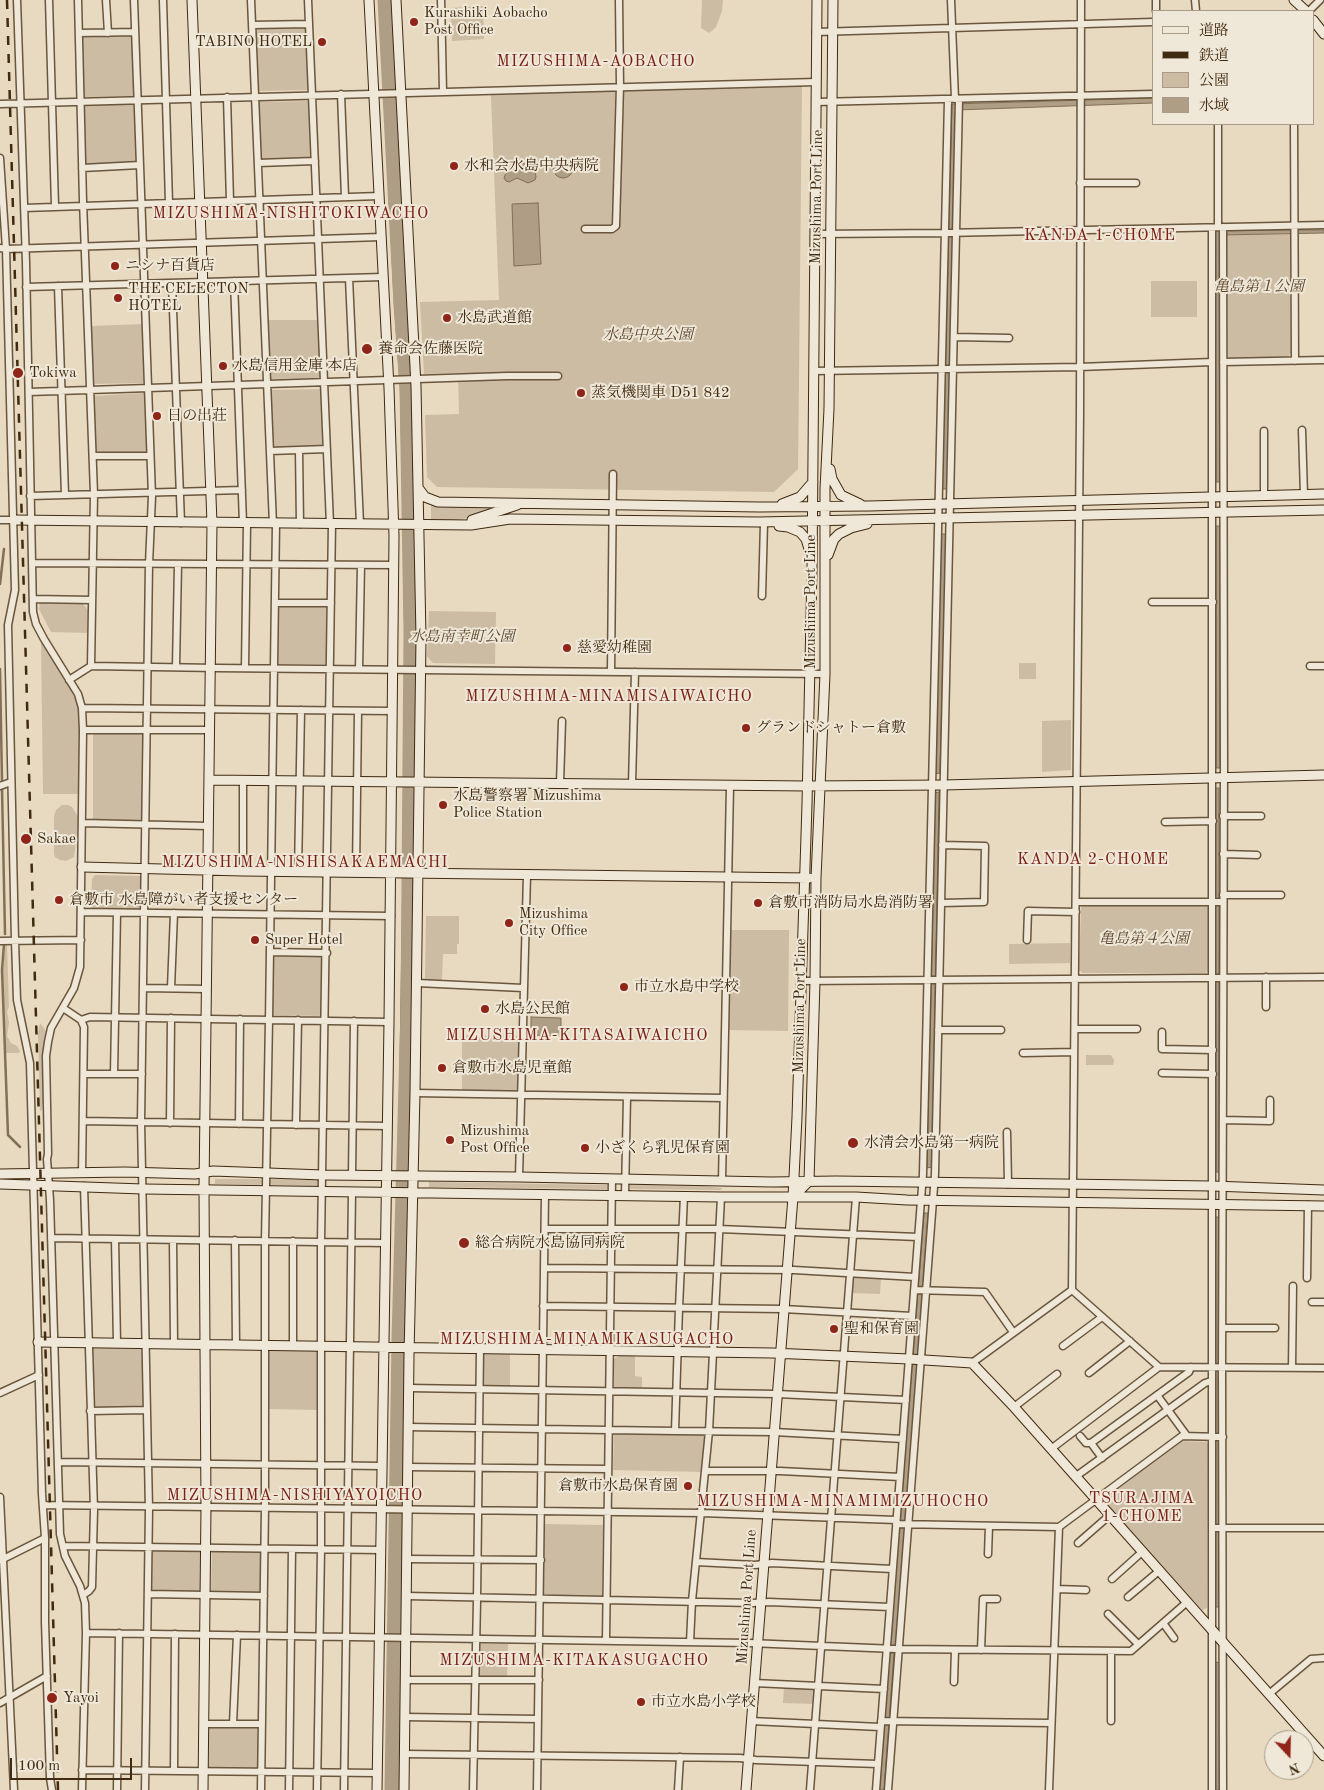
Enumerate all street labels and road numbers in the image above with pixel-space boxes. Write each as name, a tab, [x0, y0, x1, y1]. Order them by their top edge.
street label: Mizushima Port Line	[807, 129, 827, 265]
street label: Mizushima Port Line	[802, 534, 820, 670]
street label: Mizushima Port Line	[790, 938, 810, 1074]
street label: Mizushima Port Line	[733, 1529, 761, 1665]

